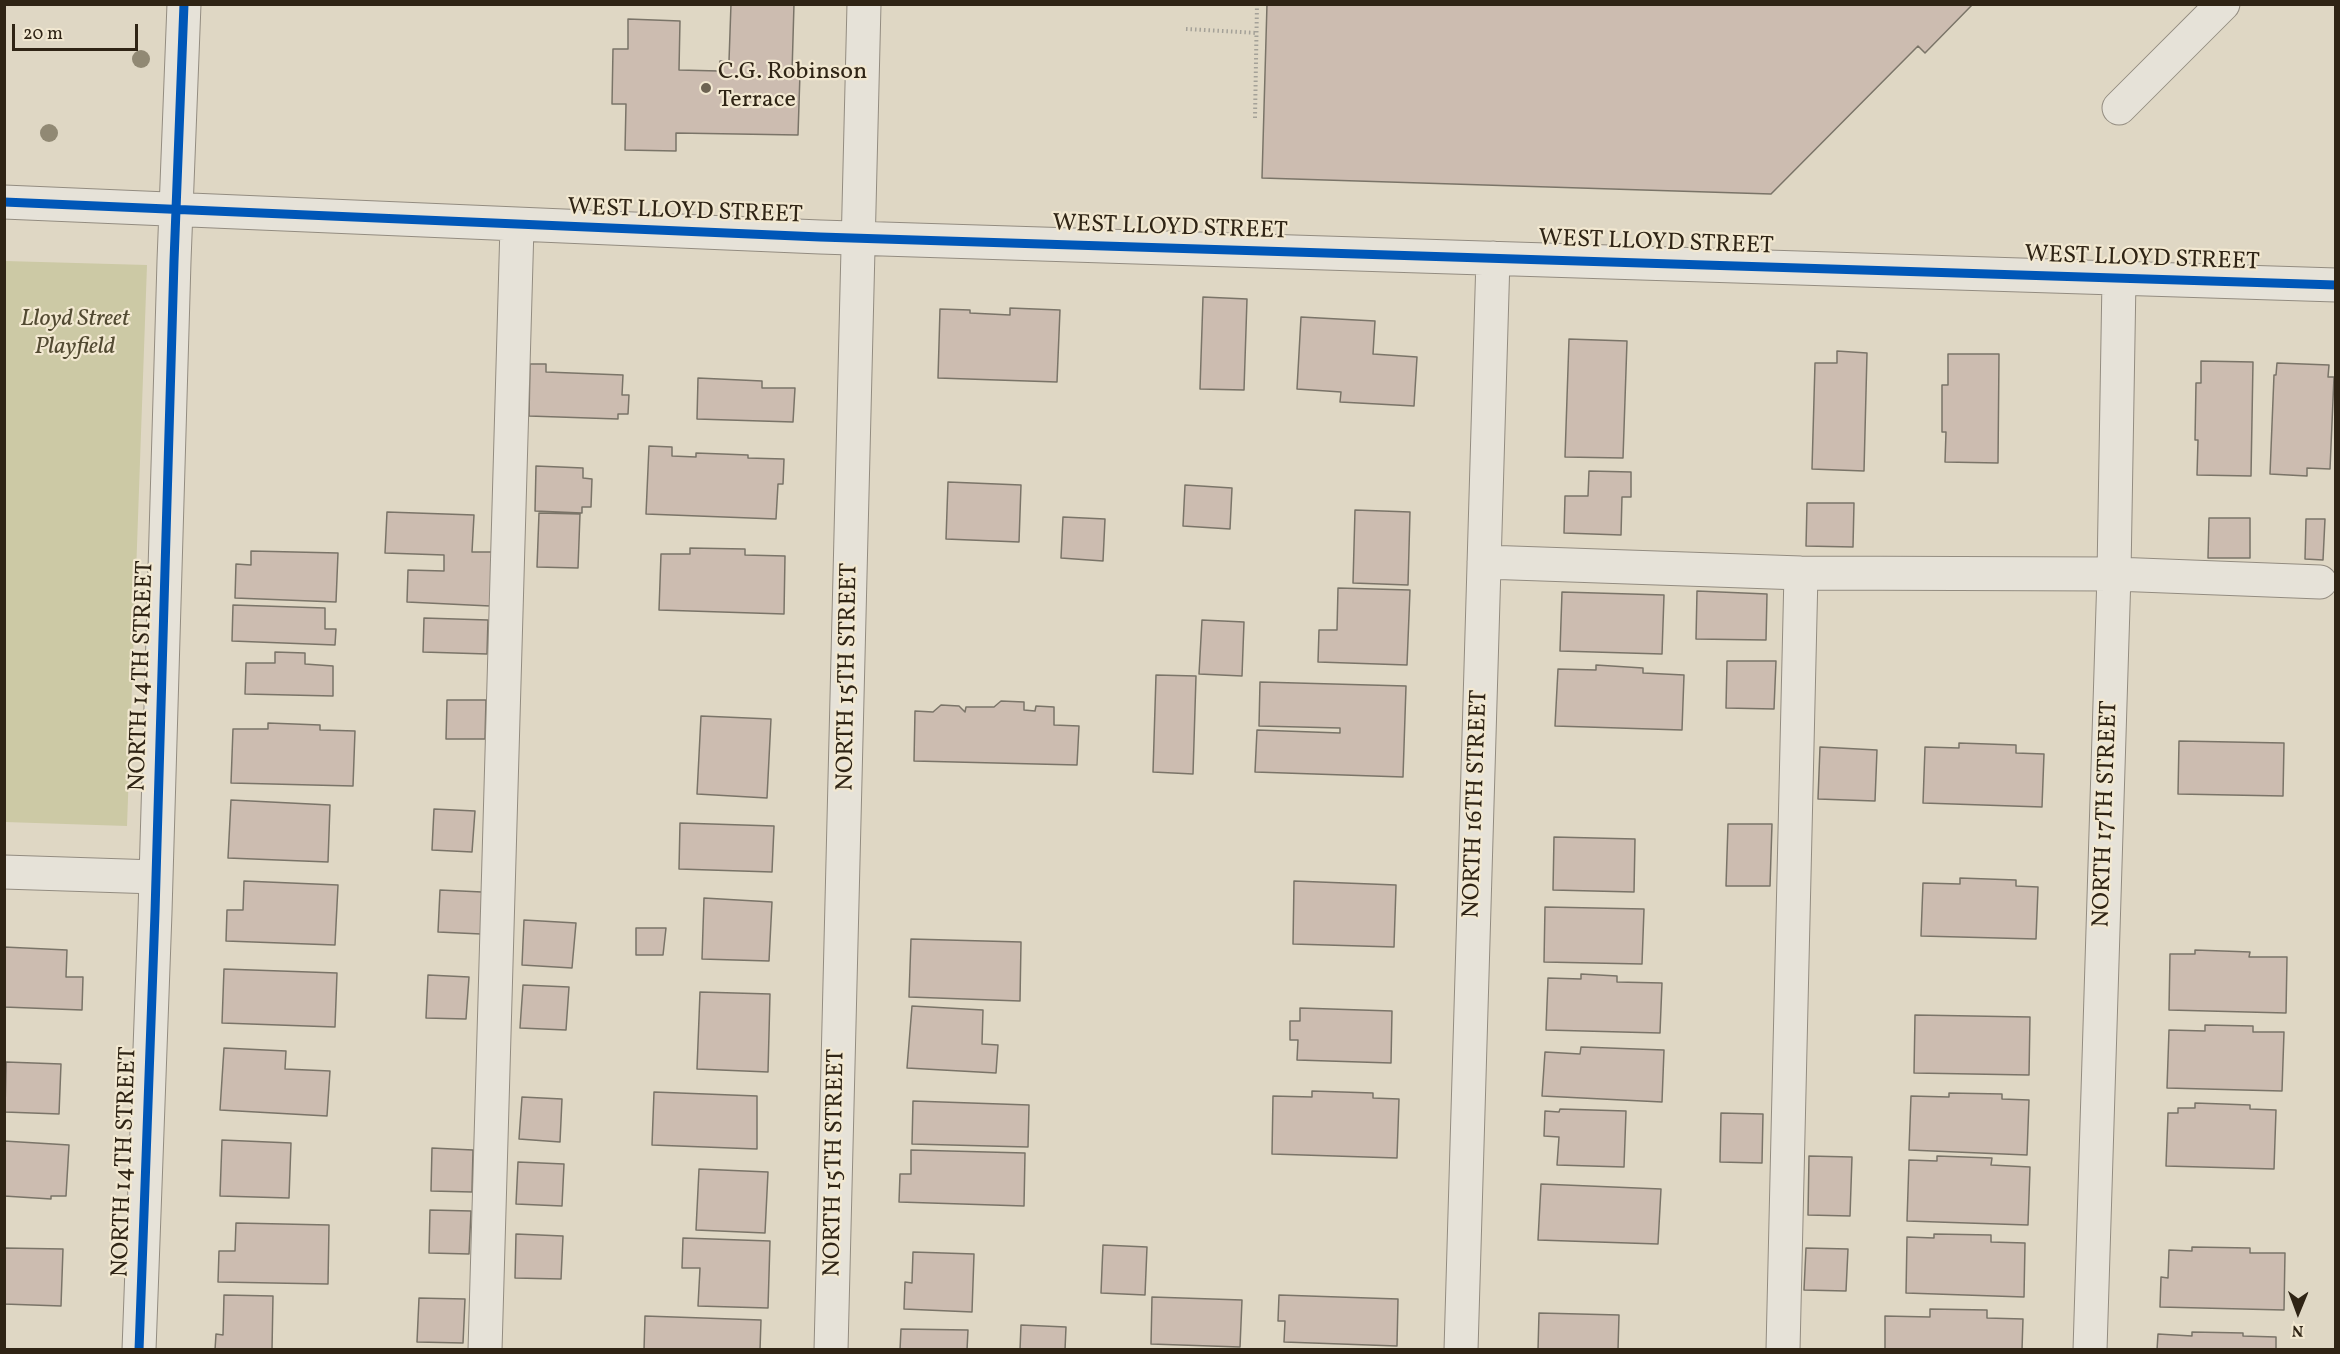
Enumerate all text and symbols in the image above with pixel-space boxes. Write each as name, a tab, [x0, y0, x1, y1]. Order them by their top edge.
scale bar	[15, 12, 141, 50]
text: 20 m	[23, 22, 63, 47]
place label: C.G. Robinson Terrace	[718, 60, 867, 116]
marker: C.G. Robinson Terrace	[699, 81, 713, 95]
street label: WEST LLOYD STREET	[567, 195, 803, 231]
street label: WEST LLOYD STREET	[1052, 211, 1288, 247]
street label: WEST LLOYD STREET	[1538, 226, 1774, 262]
street label: WEST LLOYD STREET	[2024, 242, 2260, 278]
park label: Lloyd Street Playfield	[20, 307, 130, 363]
street label: NORTH 14TH STREET	[125, 560, 161, 792]
street label: NORTH 15TH STREET	[833, 563, 865, 791]
street label: NORTH 16TH STREET	[1459, 689, 1495, 919]
street label: NORTH 17TH STREET	[2089, 700, 2125, 928]
street label: NORTH 14TH STREET	[108, 1046, 144, 1278]
street label: NORTH 15TH STREET	[820, 1049, 852, 1277]
north arrow	[2268, 1282, 2328, 1342]
text: N	[2292, 1319, 2304, 1341]

